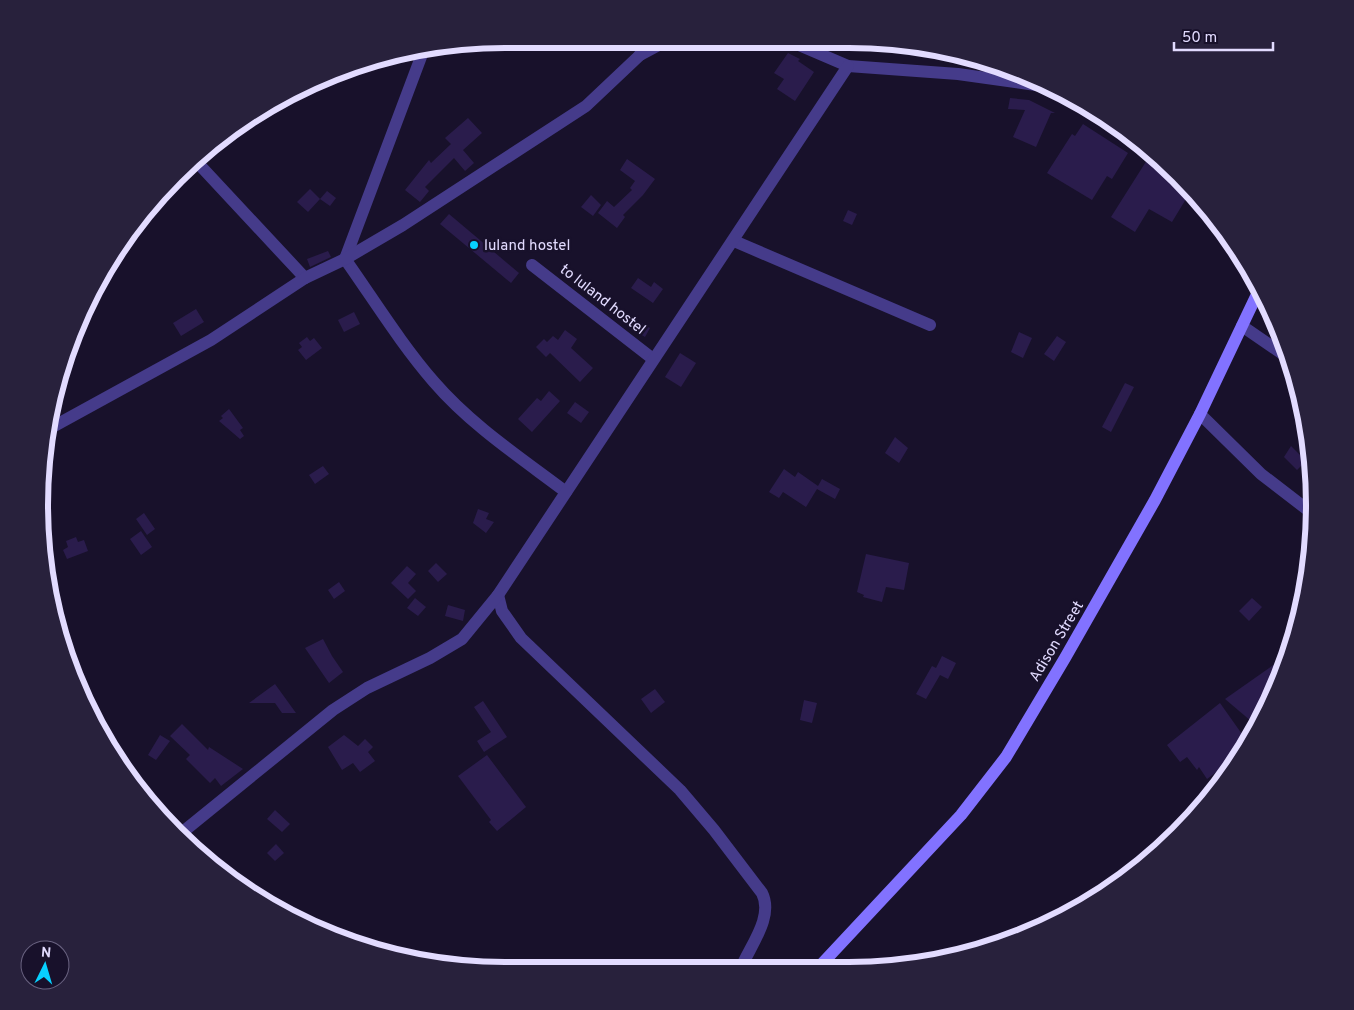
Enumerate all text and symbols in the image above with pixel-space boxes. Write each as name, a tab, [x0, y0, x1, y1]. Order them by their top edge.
scale bar	[1174, 20, 1273, 52]
text: 50 m	[1182, 29, 1217, 48]
place label: luland hostel	[484, 237, 570, 256]
marker: luland hostel	[468, 239, 480, 251]
street label: to luland hostel	[555, 261, 649, 340]
street label: Adison Street	[1026, 598, 1089, 686]
north arrow	[20, 940, 70, 990]
text: N	[40, 945, 52, 962]

